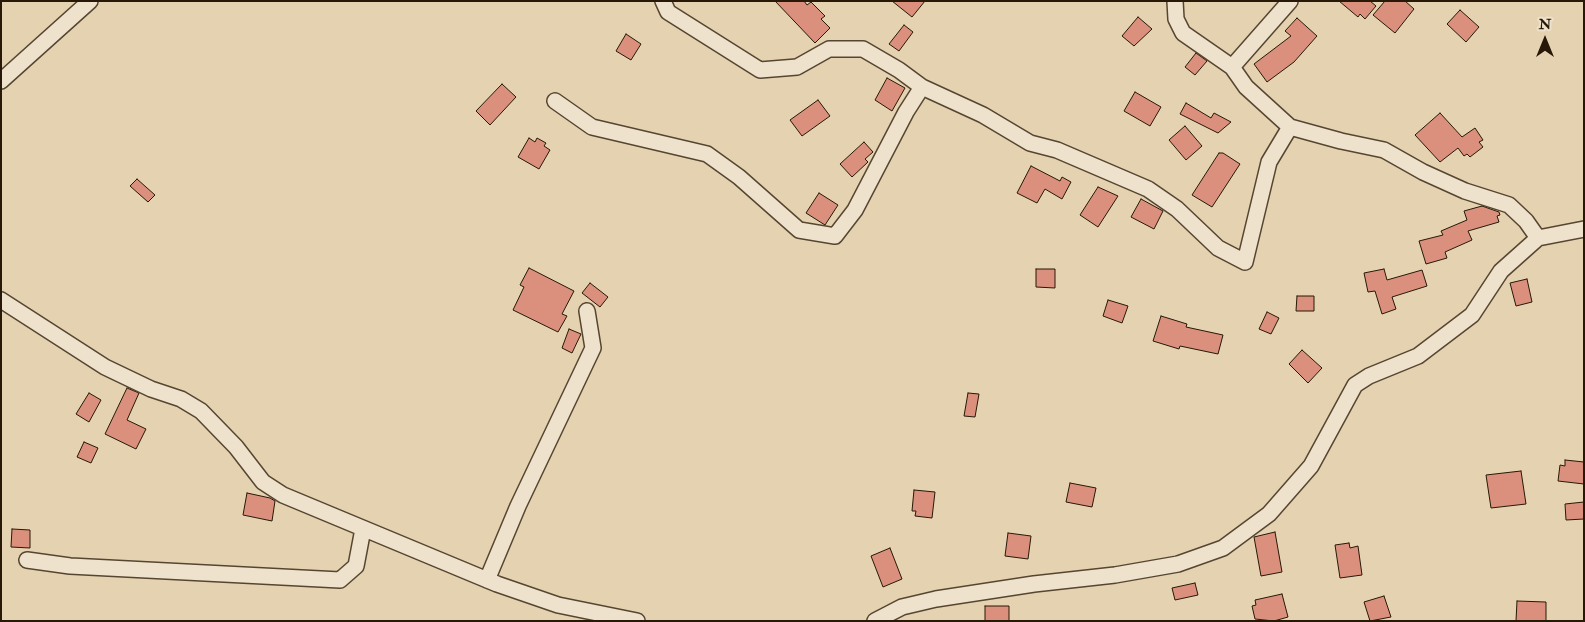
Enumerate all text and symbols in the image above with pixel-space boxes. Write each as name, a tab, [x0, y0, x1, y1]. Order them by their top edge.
north arrow	[1520, 15, 1570, 65]
text: N	[1539, 16, 1551, 33]

